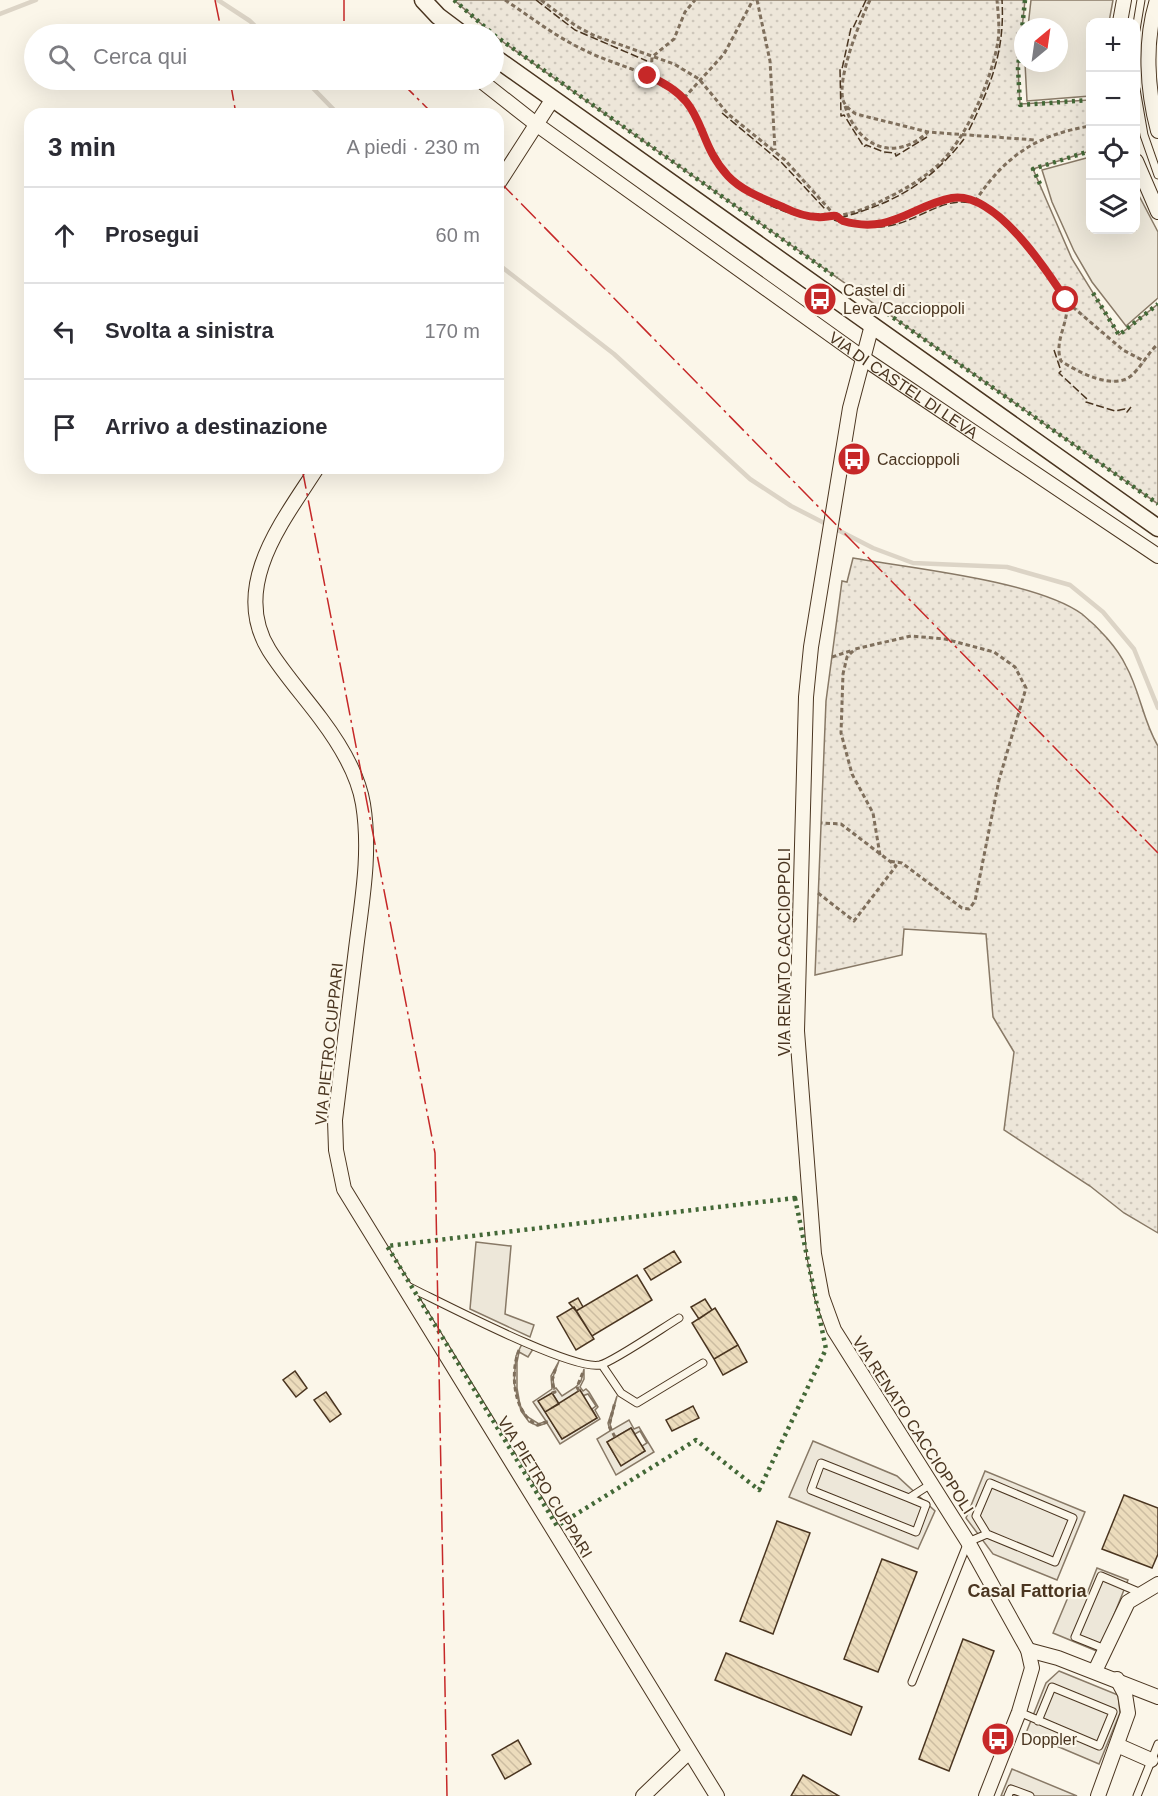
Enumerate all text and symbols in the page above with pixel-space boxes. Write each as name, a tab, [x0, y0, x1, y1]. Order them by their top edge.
north arrow	[1014, 18, 1068, 72]
map controls	[1086, 18, 1140, 234]
button: +	[1086, 18, 1140, 72]
search box	[24, 24, 504, 90]
icon: search	[45, 41, 78, 74]
text: Cerca qui	[93, 44, 187, 69]
route end	[634, 62, 660, 88]
button: −	[1086, 72, 1140, 126]
button: locate	[1086, 126, 1140, 180]
text: 3 min	[48, 132, 116, 162]
text: A piedi · 230 m	[347, 136, 480, 158]
button: layers	[1086, 180, 1140, 234]
icon: ahead	[48, 219, 81, 252]
text: Prosegui	[105, 222, 199, 247]
text: 60 m	[436, 224, 480, 246]
bus stop icon: Castel di Leva/Caccioppoli	[802, 281, 838, 317]
place label: Castel di Leva/Caccioppoli	[843, 282, 965, 317]
route start	[1052, 286, 1078, 312]
icon: left	[48, 315, 81, 348]
text: Svolta a sinistra	[105, 318, 274, 343]
text: 170 m	[424, 320, 480, 342]
street label: VIA DI CASTEL DI LEVA	[826, 328, 982, 441]
icon: arrive	[48, 411, 81, 444]
text: Arrivo a destinazione	[105, 414, 328, 439]
bus stop icon: Caccioppoli	[836, 441, 872, 477]
place label: Caccioppoli	[877, 451, 960, 468]
street label: VIA RENATO CACCIOPPOLI	[776, 848, 793, 1056]
street label: VIA PIETRO CUPPARI	[312, 962, 346, 1126]
street label: VIA RENATO CACCIOPPOLI	[849, 1333, 977, 1517]
street label: VIA PIETRO CUPPARI	[495, 1413, 595, 1561]
district label: Casal Fattoria	[967, 1581, 1088, 1601]
bus stop icon: Doppler	[980, 1721, 1016, 1757]
place label: Doppler	[1021, 1731, 1078, 1748]

